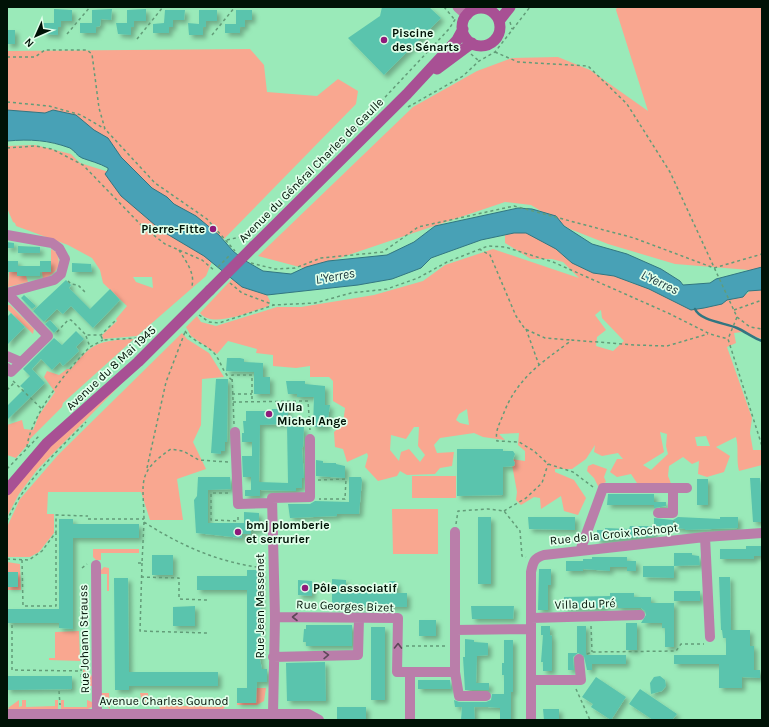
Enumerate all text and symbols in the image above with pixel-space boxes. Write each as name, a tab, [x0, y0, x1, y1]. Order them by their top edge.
north arrow	[16, 16, 56, 56]
place label: Piscine des Sénarts	[392, 26, 459, 54]
text: N	[22, 35, 37, 50]
marker: Piscine des Sénarts	[379, 35, 389, 45]
street label: Avenue du Général Charles de Gaulle	[236, 95, 386, 245]
place label: Pierre-Fitte	[141, 222, 205, 236]
marker: Pierre-Fitte	[208, 224, 218, 234]
water label: L'Yerres	[314, 265, 356, 287]
water label: L'Yerres	[639, 267, 681, 297]
street label: Avenue du 8 Mai 1945	[63, 323, 159, 413]
place label: Villa Michel Ange	[277, 400, 347, 428]
marker: Villa Michel Ange	[264, 409, 274, 419]
place label: bmj plomberie et serrurier	[246, 518, 330, 546]
street label: Rue de la Croix Rochopt	[549, 520, 679, 548]
marker: bmj plomberie et serrurier	[233, 527, 243, 537]
street label: Rue Jean Massenet	[253, 553, 267, 658]
place label: Pôle associatif	[313, 581, 397, 595]
marker: Pôle associatif	[300, 583, 310, 593]
street label: Rue Johann Strauss	[76, 584, 92, 694]
street label: Villa du Pré	[554, 596, 616, 612]
street label: Rue Georges Bizet	[296, 597, 395, 615]
one-way arrow	[292, 613, 298, 622]
one-way arrow	[393, 643, 402, 649]
one-way arrow	[323, 651, 329, 659]
street label: Avenue Charles Gounod	[99, 694, 229, 708]

